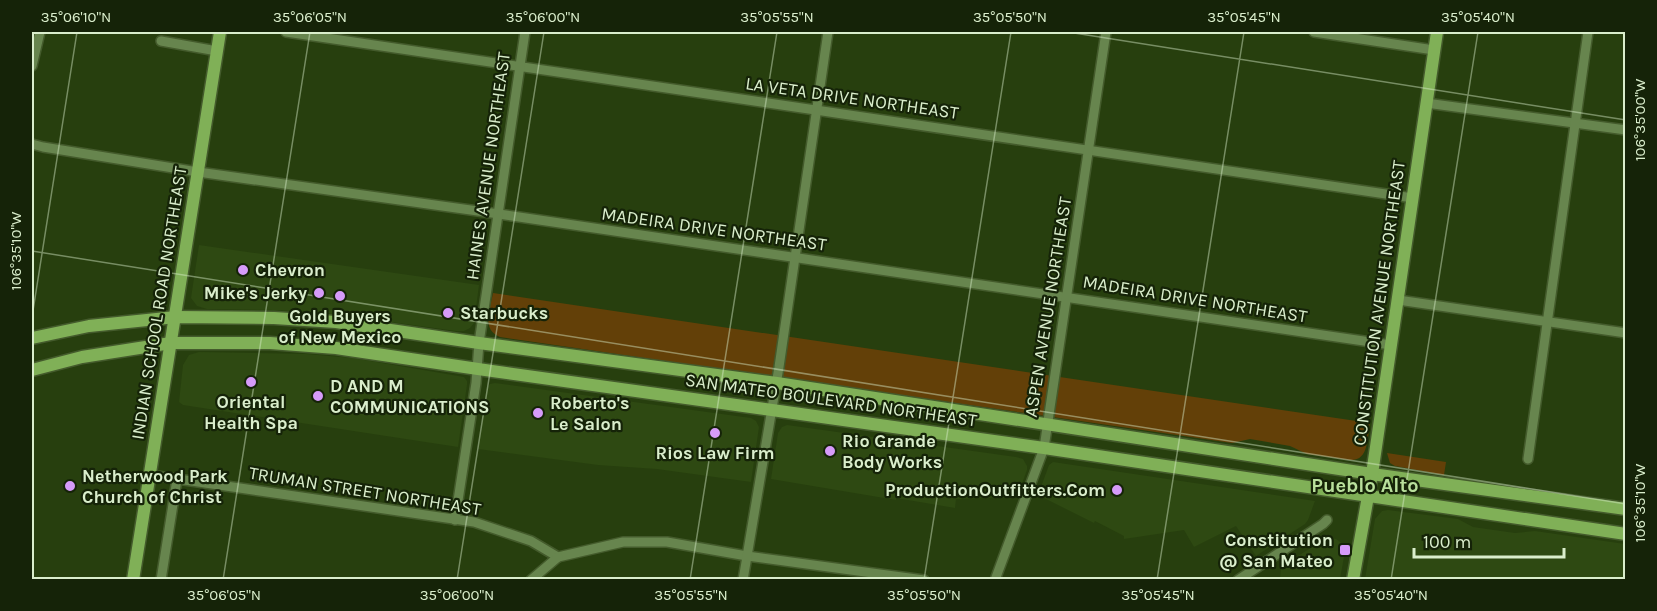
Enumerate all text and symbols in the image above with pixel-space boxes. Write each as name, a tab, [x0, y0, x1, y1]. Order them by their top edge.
text: 35°06'10"N	[41, 8, 111, 26]
text: 35°06'05"N	[273, 8, 347, 26]
text: 35°06'00"N	[506, 8, 580, 26]
text: 35°05'55"N	[740, 8, 814, 26]
text: 35°05'50"N	[973, 8, 1047, 26]
text: 35°05'45"N	[1207, 8, 1281, 26]
text: 35°05'40"N	[1441, 8, 1515, 26]
street label: HAINES AVENUE NORTHEAST	[461, 51, 515, 281]
street label: LA VETA DRIVE NORTHEAST	[744, 72, 960, 124]
text: 106°35'00"W	[1631, 78, 1649, 161]
street label: CONSTITUTION AVENUE NORTHEAST	[1348, 159, 1410, 447]
street label: INDIAN SCHOOL ROAD NORTHEAST	[127, 165, 191, 441]
street label: ASPEN AVENUE NORTHEAST	[1020, 195, 1076, 419]
street label: MADEIRA DRIVE NORTHEAST	[600, 202, 828, 256]
text: 106°35'10"W	[7, 211, 25, 290]
place label: Chevron	[255, 259, 325, 281]
marker: Chevron	[236, 263, 250, 277]
street label: MADEIRA DRIVE NORTHEAST	[1081, 270, 1309, 328]
place label: Mike's Jerky	[204, 282, 307, 304]
marker: Mike's Jerky	[312, 286, 326, 300]
marker: Gold Buyers of New Mexico	[333, 289, 347, 303]
place label: Starbucks	[460, 302, 548, 324]
place label: Gold Buyers of New Mexico	[279, 305, 401, 348]
marker: Starbucks	[441, 306, 455, 320]
street label: SAN MATEO BOULEVARD NORTHEAST	[684, 369, 978, 431]
marker: Oriental Health Spa	[244, 375, 258, 389]
place label: D AND M COMMUNICATIONS	[330, 375, 490, 418]
marker: D AND M COMMUNICATIONS	[311, 389, 325, 403]
place label: Oriental Health Spa	[204, 391, 298, 434]
place label: Roberto's Le Salon	[550, 392, 629, 435]
marker: Roberto's Le Salon	[531, 406, 545, 420]
marker: Rios Law Firm	[708, 426, 722, 440]
place label: Rio Grande Body Works	[842, 430, 942, 473]
place label: Rios Law Firm	[655, 442, 775, 464]
marker: Rio Grande Body Works	[823, 444, 837, 458]
street label: TRUMAN STREET NORTHEAST	[247, 462, 483, 520]
text: 106°35'10"W	[1631, 463, 1649, 542]
place label: Netherwood Park Church of Christ	[82, 465, 228, 508]
district label: Pueblo Alto	[1311, 474, 1419, 497]
marker: Netherwood Park Church of Christ	[63, 479, 77, 493]
place label: ProductionOutfitters.Com	[885, 479, 1105, 501]
marker: ProductionOutfitters.Com	[1110, 483, 1124, 497]
scale bar	[1414, 521, 1564, 559]
place label: Constitution @ San Mateo	[1219, 529, 1333, 572]
text: 100 m	[1423, 531, 1471, 553]
marker: Constitution @ San Mateo	[1338, 543, 1352, 557]
text: 35°06'05"N	[187, 586, 261, 604]
text: 35°06'00"N	[420, 586, 494, 604]
text: 35°05'55"N	[654, 586, 728, 604]
text: 35°05'50"N	[887, 586, 961, 604]
text: 35°05'45"N	[1121, 586, 1195, 604]
text: 35°05'40"N	[1354, 586, 1428, 604]

